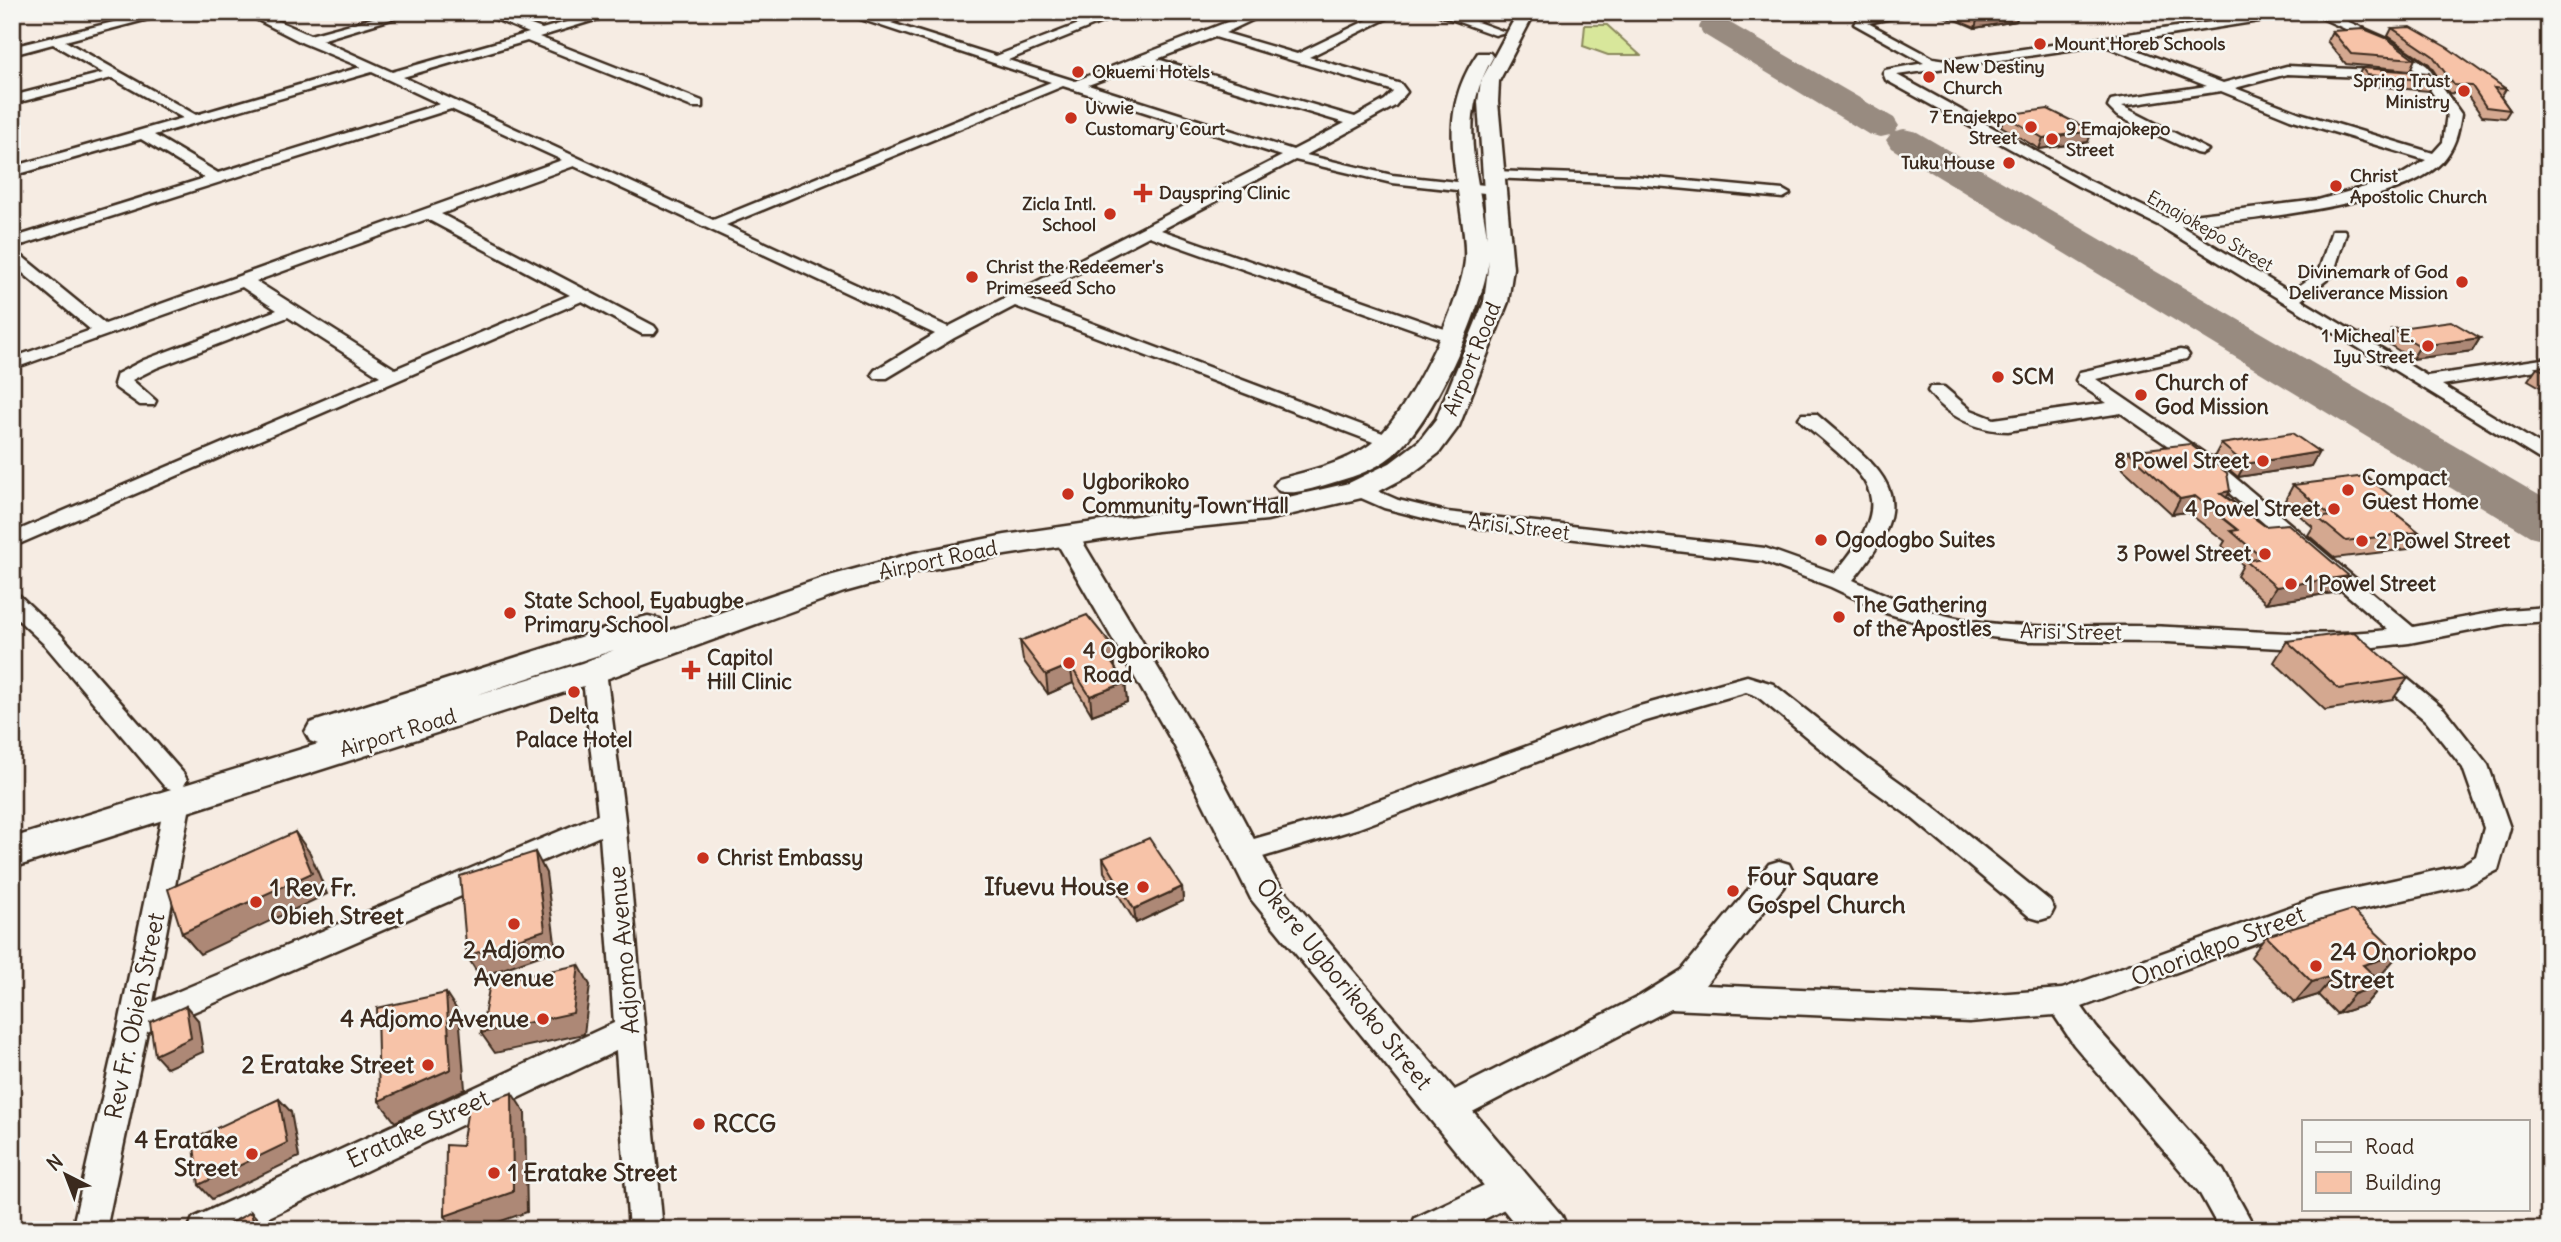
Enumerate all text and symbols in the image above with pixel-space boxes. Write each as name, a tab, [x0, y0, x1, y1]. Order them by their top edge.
place label: Mount Horeb Schools	[2054, 32, 2225, 55]
marker: Mount Horeb Schools	[2032, 36, 2048, 52]
place label: New Destiny Church	[1943, 55, 2045, 99]
place label: Okuemi Hotels	[1092, 60, 1210, 83]
marker: Okuemi Hotels	[1070, 64, 1086, 80]
marker: New Destiny Church	[1921, 69, 1937, 85]
place label: Spring Trust Ministry	[2353, 69, 2451, 113]
marker: Spring Trust Ministry	[2456, 83, 2472, 99]
place label: Uvwie Customary Court	[1085, 96, 1226, 140]
place label: 7 Enajekpo Street	[1929, 105, 2018, 149]
marker: Uvwie Customary Court	[1063, 110, 1079, 126]
place label: 9 Emajokepo Street	[2066, 117, 2170, 161]
marker: 7 Enajekpo Street	[2023, 119, 2039, 135]
marker: 9 Emajokepo Street	[2044, 131, 2060, 147]
place label: Tuku House	[1901, 151, 1995, 174]
marker: Tuku House	[2001, 155, 2017, 171]
place label: Christ Apostolic Church	[2350, 164, 2488, 208]
marker: Christ Apostolic Church	[2328, 178, 2344, 194]
place label: Dayspring Clinic	[1159, 181, 1290, 204]
marker: Dayspring Clinic	[1133, 183, 1153, 203]
street label: Emajokepo Street	[2143, 185, 2278, 276]
place label: Zicla Intl. School	[1022, 192, 1096, 236]
marker: Zicla Intl. School	[1102, 206, 1118, 222]
place label: Christ the Redeemer's Primeseed Scho	[986, 255, 1164, 299]
place label: Divinemark of God Deliverance Mission	[2289, 260, 2449, 304]
marker: Christ the Redeemer's Primeseed Scho	[964, 269, 980, 285]
marker: Divinemark of God Deliverance Mission	[2454, 274, 2470, 290]
street label: Airport Road	[1436, 298, 1507, 420]
place label: 1 Micheal E. Iyu Street	[2322, 324, 2415, 368]
marker: 1 Micheal E. Iyu Street	[2420, 338, 2436, 354]
place label: SCM	[2012, 363, 2055, 390]
marker: SCM	[1990, 369, 2006, 385]
place label: Church of God Mission	[2155, 369, 2269, 420]
marker: Church of God Mission	[2133, 387, 2149, 403]
place label: 8 Powel Street	[2114, 447, 2250, 474]
marker: 8 Powel Street	[2255, 453, 2271, 469]
place label: Compact Guest Home	[2362, 464, 2479, 515]
place label: Ugborikoko Community Town Hall	[1082, 468, 1289, 519]
marker: Compact Guest Home	[2340, 482, 2356, 498]
marker: Ugborikoko Community Town Hall	[1060, 486, 1076, 502]
place label: 4 Powel Street	[2185, 495, 2321, 522]
marker: 4 Powel Street	[2326, 501, 2342, 517]
street label: Arisi Street	[1467, 507, 1571, 546]
place label: Ogodogbo Suites	[1835, 526, 1996, 553]
place label: 2 Powel Street	[2376, 527, 2511, 554]
marker: Ogodogbo Suites	[1813, 532, 1829, 548]
marker: 2 Powel Street	[2354, 533, 2370, 549]
street label: Airport Road	[876, 534, 1000, 585]
place label: 3 Powel Street	[2117, 540, 2252, 567]
marker: 3 Powel Street	[2257, 546, 2273, 562]
place label: 1 Powel Street	[2305, 570, 2437, 597]
marker: 1 Powel Street	[2283, 576, 2299, 592]
place label: State School, Eyabugbe Primary School	[524, 587, 744, 638]
place label: The Gathering of the Apostles	[1853, 591, 1992, 642]
marker: State School, Eyabugbe Primary School	[502, 605, 518, 621]
marker: The Gathering of the Apostles	[1831, 609, 1847, 625]
street label: Arisi Street	[2020, 617, 2122, 646]
place label: 4 Ogborikoko Road	[1083, 637, 1210, 688]
place label: Capitol Hill Clinic	[707, 644, 792, 695]
marker: 4 Ogborikoko Road	[1061, 655, 1077, 671]
marker: Capitol Hill Clinic	[681, 660, 701, 680]
marker: Delta Palace Hotel	[566, 684, 582, 700]
street label: Airport Road	[336, 702, 459, 763]
place label: Delta Palace Hotel	[516, 702, 632, 753]
place label: Christ Embassy	[717, 844, 863, 871]
marker: Christ Embassy	[695, 850, 711, 866]
place label: Four Square Gospel Church	[1747, 861, 1906, 919]
street label: Adjomo Avenue	[601, 865, 645, 1036]
place label: Ifuevu House	[984, 871, 1129, 901]
street label: Okere Ugborikoko Street	[1250, 871, 1439, 1095]
place label: 1 Rev Fr. Obieh Street	[270, 872, 405, 930]
marker: Ifuevu House	[1135, 879, 1151, 895]
marker: Four Square Gospel Church	[1725, 883, 1741, 899]
marker: 1 Rev Fr. Obieh Street	[248, 894, 264, 910]
street label: Onoriakpo Street	[2126, 898, 2309, 992]
street label: Rev Fr. Obieh Street	[97, 910, 171, 1122]
marker: 2 Adjomo Avenue	[506, 916, 522, 932]
place label: 2 Adjomo Avenue	[463, 934, 565, 992]
place label: 24 Onoriokpo Street	[2330, 936, 2476, 994]
marker: 24 Onoriokpo Street	[2308, 958, 2324, 974]
place label: 4 Adjomo Avenue	[340, 1003, 529, 1033]
marker: 4 Adjomo Avenue	[535, 1011, 551, 1027]
place label: 2 Eratake Street	[241, 1049, 415, 1079]
marker: 2 Eratake Street	[420, 1057, 436, 1073]
street label: Eratake Street	[342, 1082, 494, 1174]
place label: RCCG	[713, 1108, 776, 1138]
marker: RCCG	[691, 1116, 707, 1132]
legend	[2302, 1120, 2530, 1210]
place label: 4 Eratake Street	[134, 1124, 239, 1182]
text: Road	[2365, 1133, 2414, 1160]
north arrow	[32, 1140, 102, 1210]
marker: 4 Eratake Street	[244, 1146, 260, 1162]
text: N	[42, 1149, 68, 1176]
place label: 1 Eratake Street	[508, 1157, 678, 1187]
marker: 1 Eratake Street	[486, 1165, 502, 1181]
text: Building	[2365, 1169, 2441, 1196]

